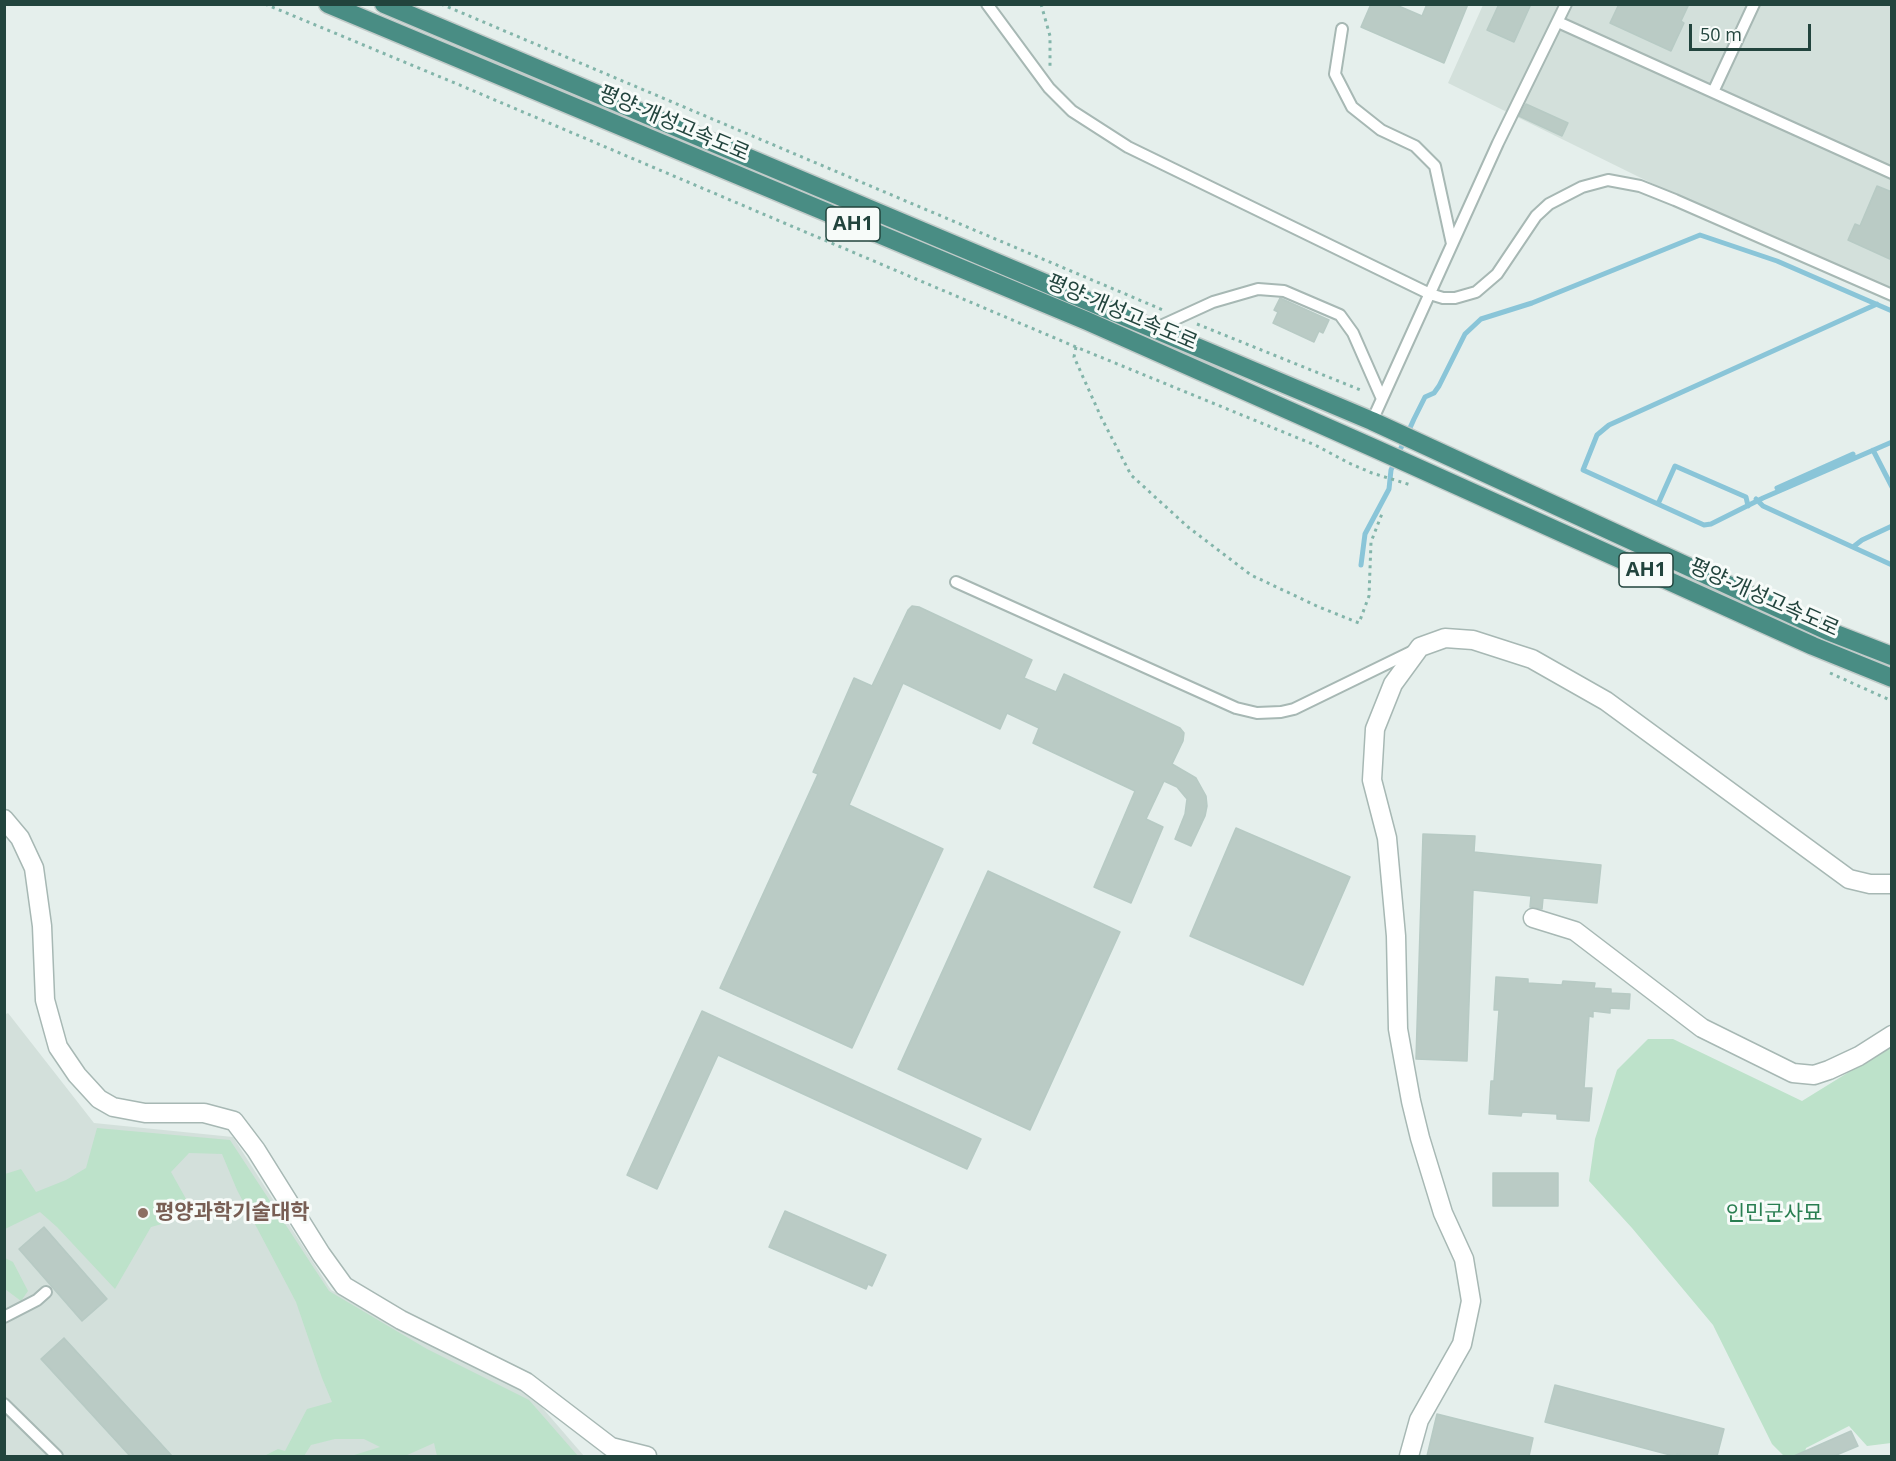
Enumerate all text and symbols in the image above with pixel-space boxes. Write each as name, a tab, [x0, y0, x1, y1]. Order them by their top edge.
scale bar	[1692, 12, 1814, 50]
text: 50 m	[1700, 22, 1742, 46]
street label: 평양-개성고속도로	[595, 81, 753, 167]
road number: AH1	[826, 207, 880, 241]
street label: 평양-개성고속도로	[1043, 270, 1201, 356]
road number: AH1	[1619, 553, 1673, 587]
street label: 평양-개성고속도로	[1685, 554, 1843, 642]
place label: 평양과학기술대학	[155, 1200, 310, 1226]
park label: 인민군사묘	[1726, 1201, 1822, 1227]
marker: 평양과학기술대학	[136, 1206, 150, 1220]

